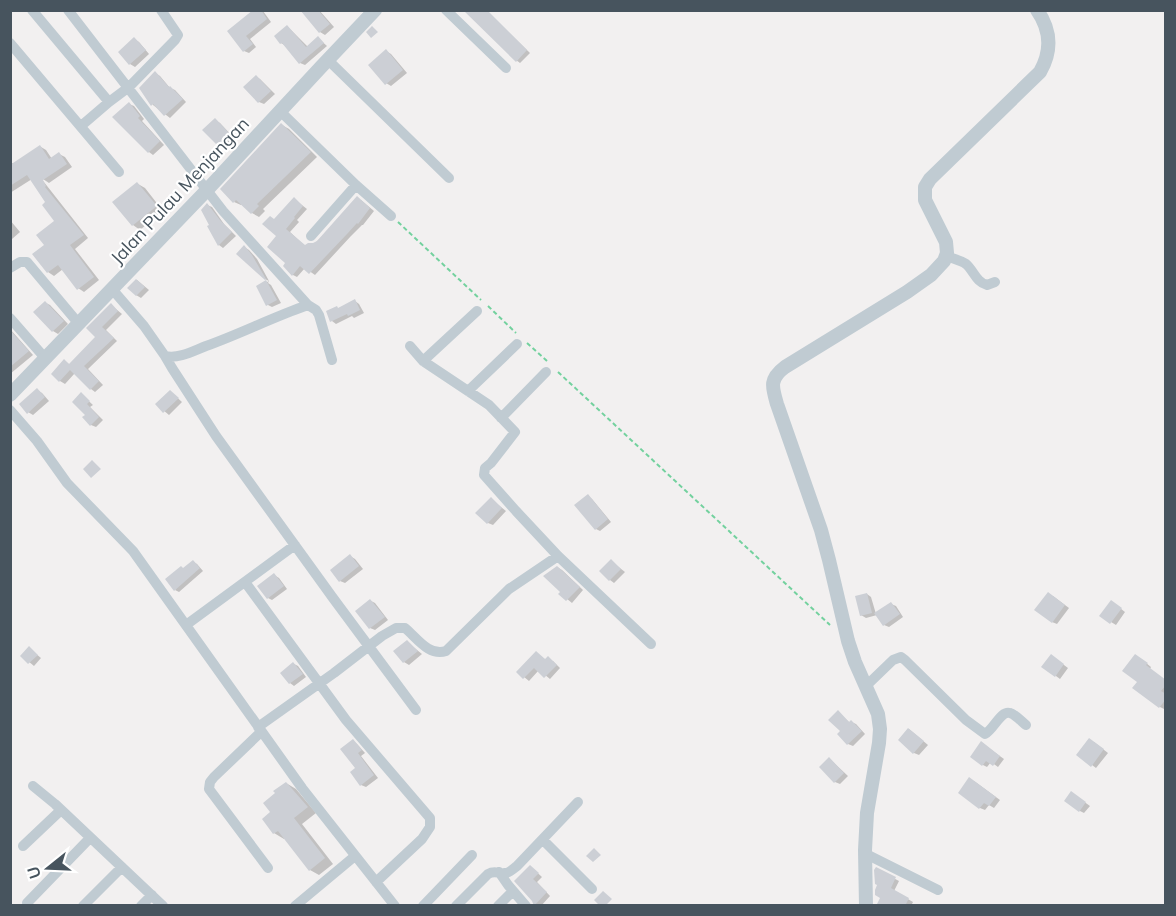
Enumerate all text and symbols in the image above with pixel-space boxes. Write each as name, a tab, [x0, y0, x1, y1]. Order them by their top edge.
street label: Jalan Pulau Menjangan	[105, 112, 254, 269]
north arrow	[18, 838, 78, 898]
text: U	[22, 864, 45, 881]

